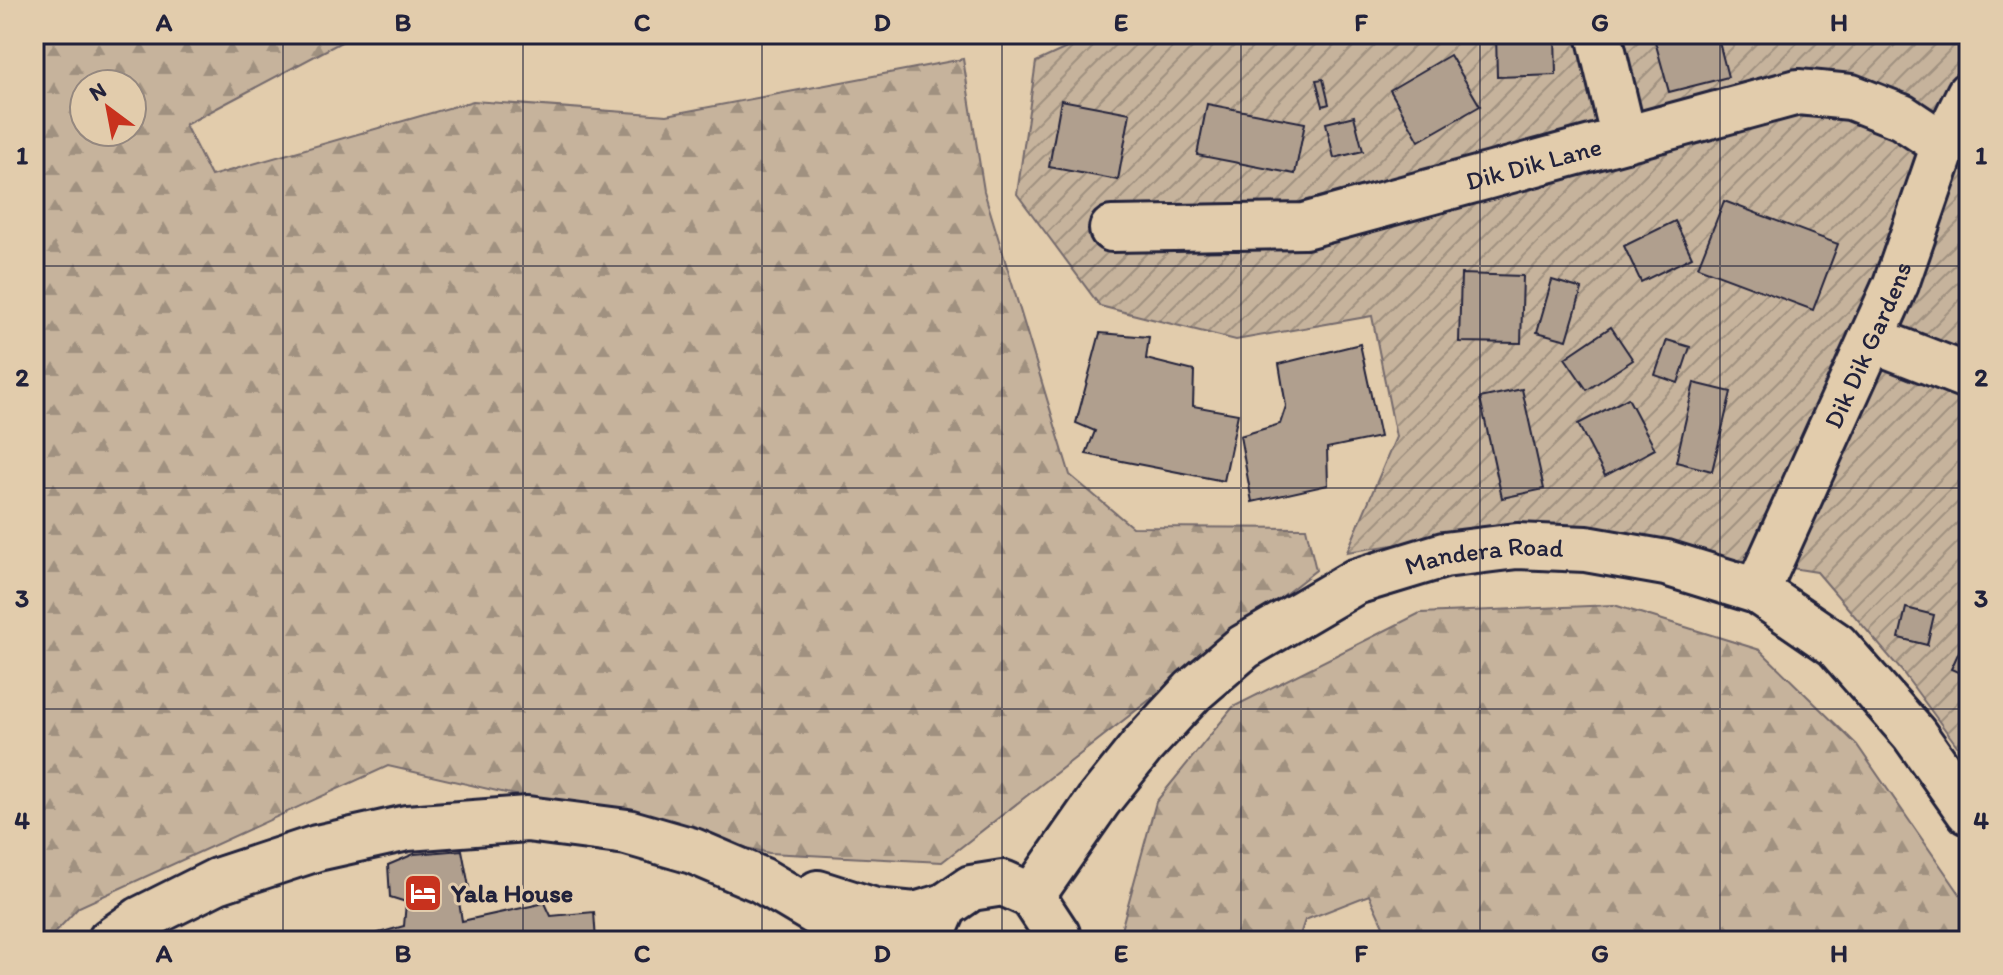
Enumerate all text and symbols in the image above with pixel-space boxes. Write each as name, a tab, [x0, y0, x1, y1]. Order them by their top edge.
text: A	[155, 6, 173, 38]
text: B	[395, 6, 412, 38]
text: C	[634, 6, 651, 38]
text: D	[873, 6, 891, 38]
text: E	[1114, 6, 1128, 38]
text: F	[1354, 6, 1368, 38]
text: G	[1591, 6, 1609, 38]
text: H	[1830, 6, 1848, 38]
north arrow	[68, 68, 148, 148]
text: N	[84, 76, 111, 107]
street label: Dik Dik Lane	[1462, 130, 1605, 197]
text: 1	[16, 139, 28, 171]
text: 1	[1975, 139, 1987, 171]
street label: Dik Dik Gardens	[1817, 257, 1919, 433]
text: 2	[15, 361, 29, 393]
text: 2	[1974, 361, 1988, 393]
street label: Mandera Road	[1401, 529, 1565, 582]
text: 3	[15, 582, 29, 614]
text: 3	[1974, 582, 1988, 614]
text: 4	[14, 804, 30, 836]
text: 4	[1973, 804, 1989, 836]
hotel icon: Yala House	[402, 872, 444, 914]
place label: Yala House	[450, 877, 573, 909]
text: A	[155, 937, 173, 969]
text: B	[395, 937, 412, 969]
text: C	[634, 937, 651, 969]
text: D	[873, 937, 891, 969]
text: E	[1114, 937, 1128, 969]
text: F	[1354, 937, 1368, 969]
text: G	[1591, 937, 1609, 969]
text: H	[1830, 937, 1848, 969]

